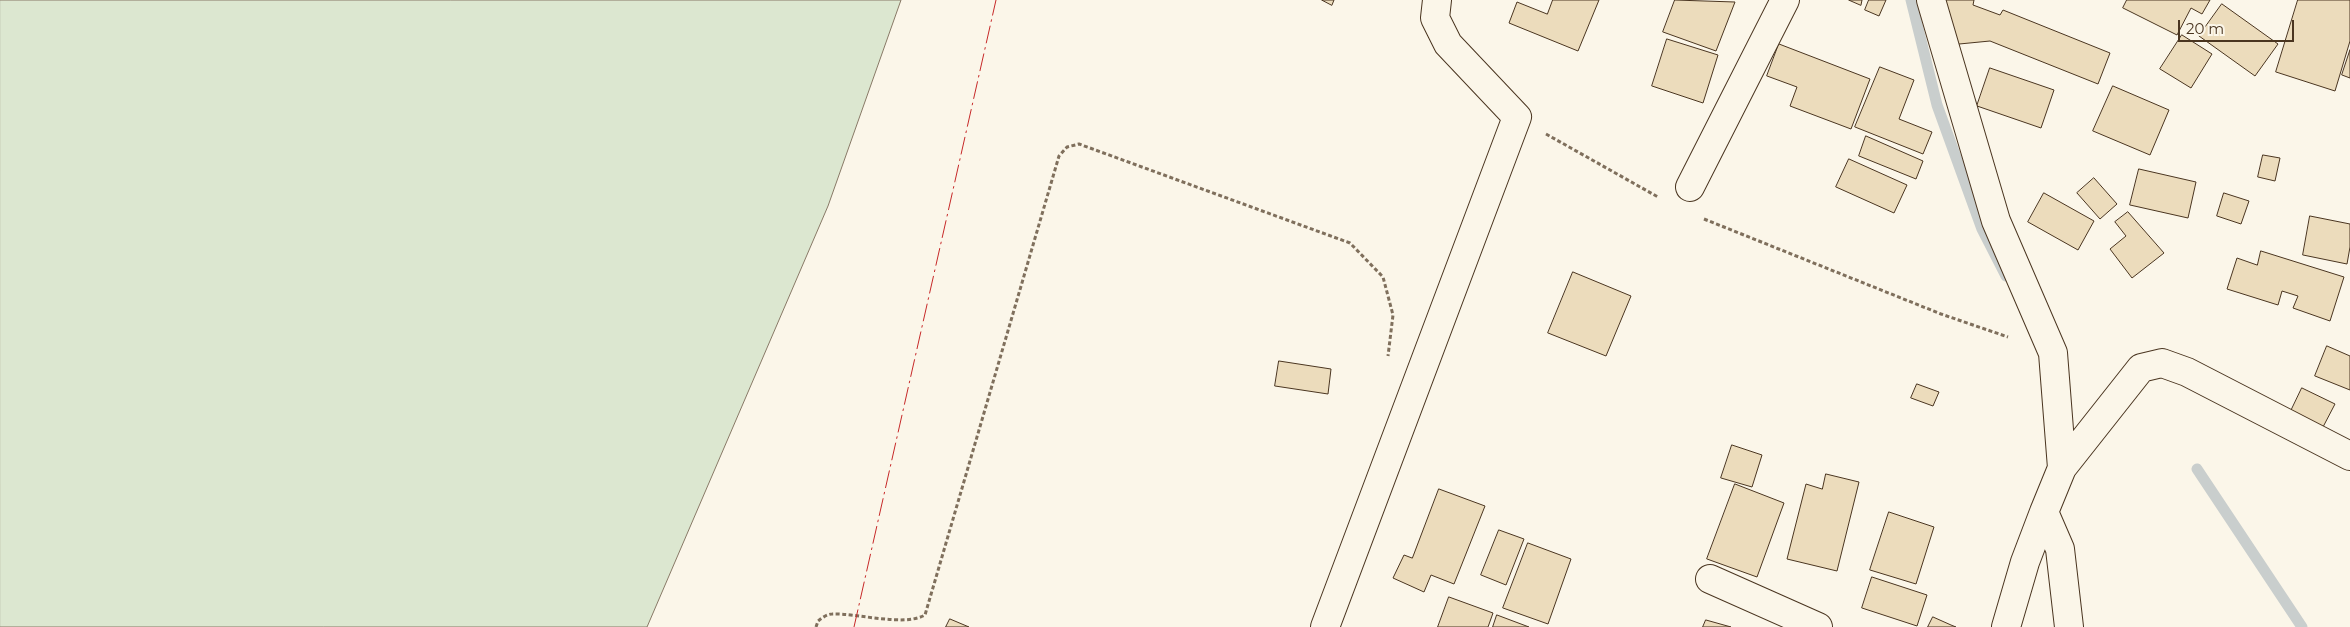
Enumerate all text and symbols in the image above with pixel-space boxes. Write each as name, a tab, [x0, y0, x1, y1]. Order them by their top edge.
scale bar	[2180, 10, 2296, 42]
text: 20 m	[2186, 19, 2224, 38]

